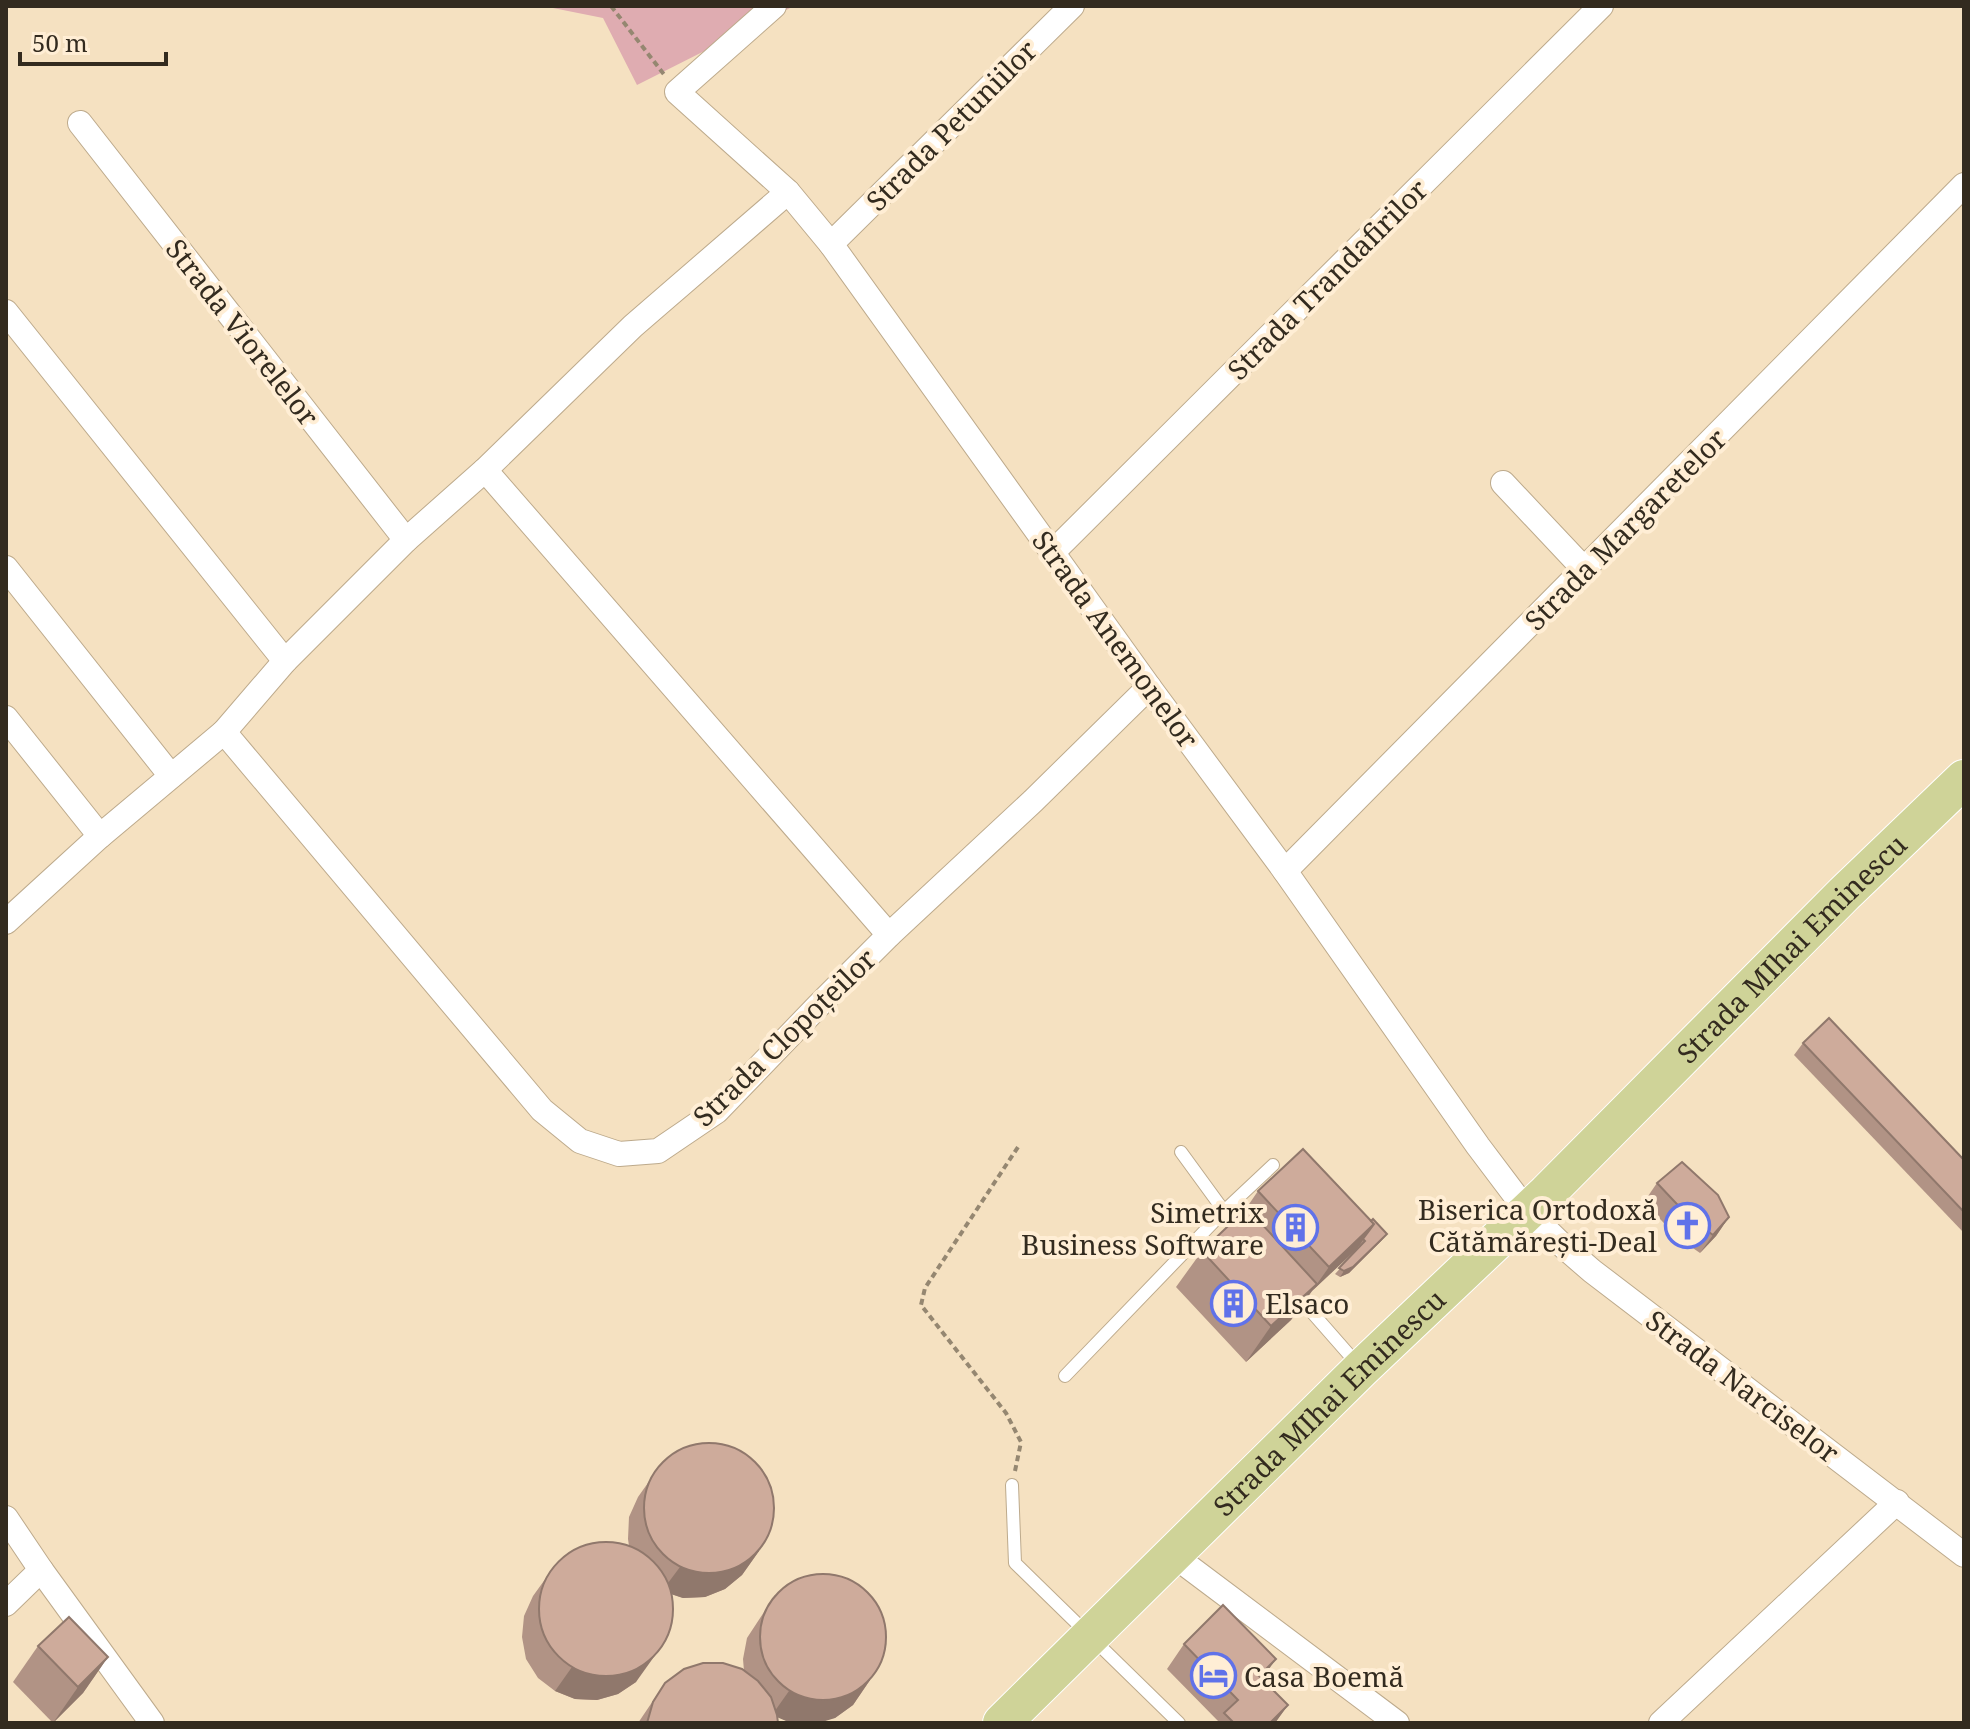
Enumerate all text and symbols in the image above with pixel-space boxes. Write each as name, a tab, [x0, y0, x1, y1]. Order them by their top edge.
scale bar	[20, 16, 166, 66]
text: 50 m	[32, 26, 88, 59]
street label: Strada Petuniilor	[857, 31, 1045, 219]
street label: Strada Trandafirilor	[1218, 170, 1436, 388]
street label: Strada Viorelelor	[158, 231, 328, 433]
street label: Strada Margaretelor	[1516, 420, 1734, 638]
street label: Strada Anemonelor	[1024, 523, 1208, 755]
street label: Strada MIhai Eminescu	[1668, 825, 1915, 1071]
street label: Strada Clopoțeilor	[684, 940, 884, 1134]
place label: Biserica Ortodoxă Cătămărești-Deal	[1418, 1190, 1657, 1260]
place label: Simetrix Business Software	[1021, 1193, 1265, 1263]
church icon: Biserica Ortodoxă Cătămărești-Deal	[1664, 1201, 1712, 1249]
building icon: Simetrix Business Software	[1271, 1204, 1319, 1252]
building icon: Elsaco	[1210, 1279, 1258, 1327]
street label: Strada MIhai Eminescu	[1204, 1280, 1453, 1524]
place label: Elsaco	[1265, 1284, 1349, 1322]
street label: Strada Narciselor	[1639, 1301, 1847, 1471]
hotel icon: Casa Boemă	[1189, 1652, 1237, 1700]
place label: Casa Boemă	[1244, 1657, 1404, 1695]

